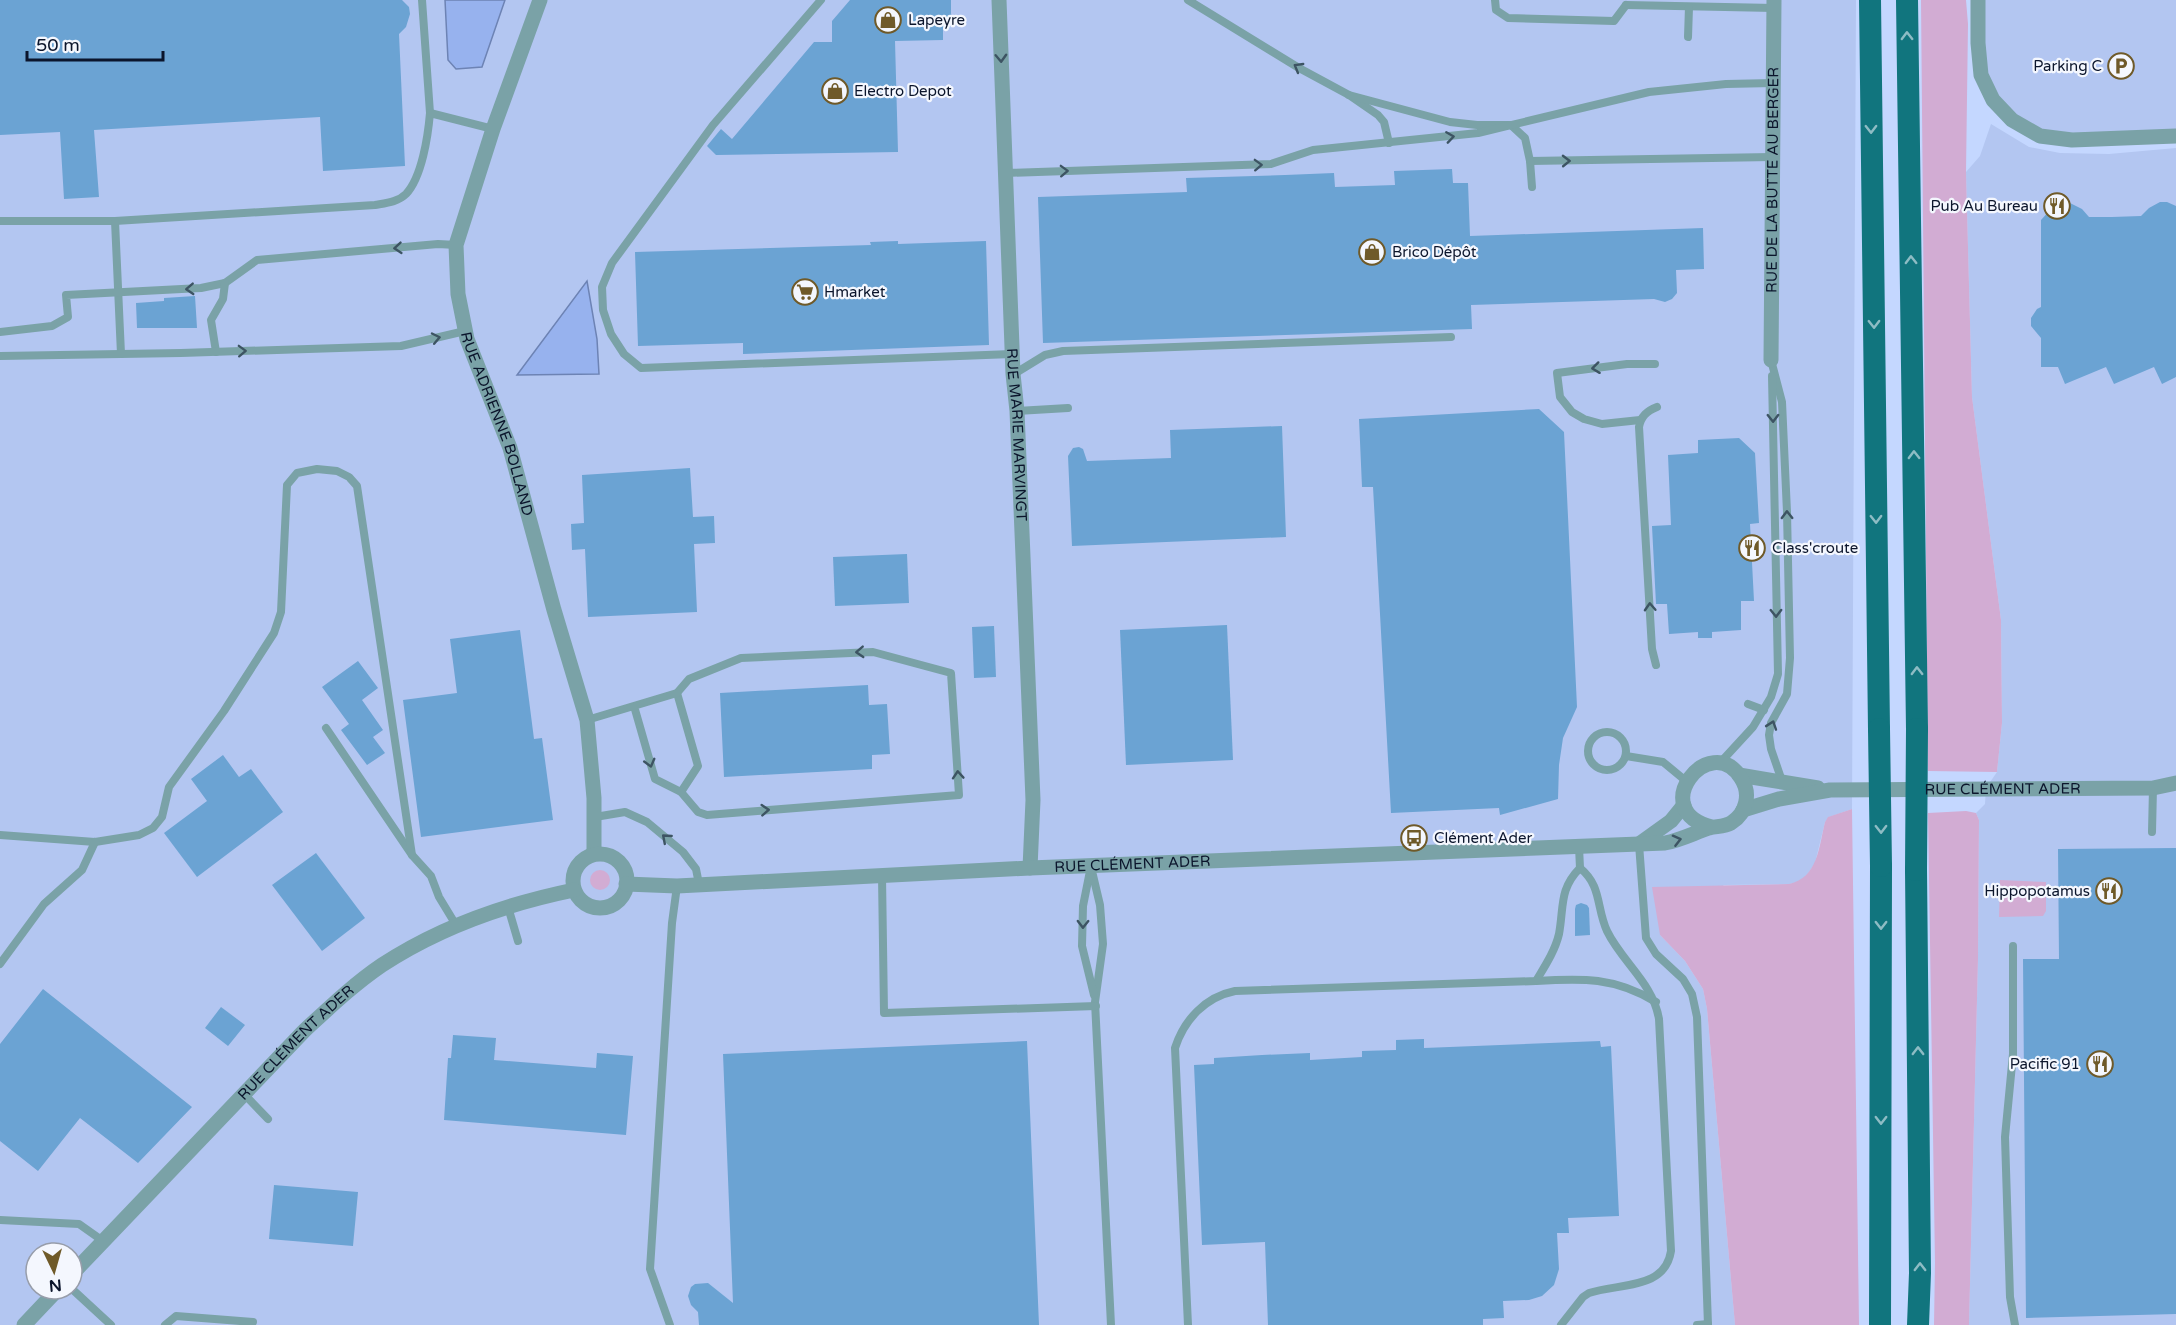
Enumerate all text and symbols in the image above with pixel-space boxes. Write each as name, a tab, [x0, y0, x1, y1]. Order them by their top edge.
shop icon: Lapeyre	[873, 5, 903, 35]
place label: Lapeyre	[908, 11, 965, 29]
scale bar	[27, 24, 164, 62]
one-way arrow	[1901, 31, 1913, 40]
text: 50 m	[36, 34, 80, 56]
parking icon: Parking C	[2106, 51, 2136, 81]
one-way arrow	[994, 54, 1007, 63]
place label: Parking C	[2033, 57, 2102, 75]
one-way arrow	[1294, 62, 1304, 74]
street label: RUE DE LA BUTTE AU BERGER	[1763, 67, 1782, 293]
shop icon: Electro Depot	[820, 76, 850, 106]
place label: Electro Depot	[854, 82, 952, 100]
one-way arrow	[1865, 124, 1877, 133]
one-way arrow	[1446, 131, 1455, 144]
one-way arrow	[1562, 154, 1571, 167]
one-way arrow	[1254, 158, 1263, 171]
one-way arrow	[1059, 165, 1068, 178]
restaurant icon: Pub Au Bureau	[2042, 191, 2072, 221]
place label: Pub Au Bureau	[1931, 197, 2038, 215]
shop icon: Brico Dépôt	[1357, 237, 1387, 267]
one-way arrow	[393, 241, 402, 254]
place label: Brico Dépôt	[1392, 243, 1477, 261]
one-way arrow	[1904, 255, 1917, 264]
supermarket icon: Hmarket	[790, 277, 820, 307]
one-way arrow	[186, 282, 195, 295]
place label: Hmarket	[824, 283, 886, 301]
one-way arrow	[1868, 319, 1880, 328]
street label: RUE ADRIENNE BOLLAND	[457, 330, 537, 518]
one-way arrow	[431, 332, 441, 345]
one-way arrow	[238, 345, 247, 357]
street label: RUE MARIE MARVINGT	[1003, 348, 1031, 521]
one-way arrow	[1592, 361, 1601, 373]
one-way arrow	[1767, 414, 1779, 423]
one-way arrow	[1907, 450, 1920, 459]
one-way arrow	[1781, 511, 1793, 520]
one-way arrow	[1870, 514, 1883, 523]
restaurant icon: Class'croute	[1737, 533, 1767, 563]
place label: Class'croute	[1772, 539, 1858, 557]
one-way arrow	[1643, 602, 1656, 611]
one-way arrow	[1769, 609, 1782, 618]
one-way arrow	[856, 646, 865, 659]
one-way arrow	[1910, 666, 1923, 675]
one-way arrow	[1765, 720, 1777, 731]
one-way arrow	[643, 757, 655, 767]
one-way arrow	[952, 770, 965, 779]
street label: RUE CLÉMENT ADER	[1924, 779, 2081, 798]
one-way arrow	[760, 804, 769, 817]
bus stop icon: Clément Ader	[1399, 823, 1429, 853]
one-way arrow	[1874, 825, 1887, 834]
place label: Clément Ader	[1434, 829, 1532, 847]
one-way arrow	[662, 834, 673, 845]
one-way arrow	[1671, 834, 1681, 847]
street label: RUE CLÉMENT ADER	[1054, 852, 1211, 876]
restaurant icon: Hippopotamus	[2094, 876, 2124, 906]
place label: Hippopotamus	[1984, 882, 2090, 900]
one-way arrow	[1077, 920, 1089, 929]
one-way arrow	[1875, 920, 1887, 929]
street label: RUE CLÉMENT ADER	[234, 981, 357, 1104]
one-way arrow	[1912, 1046, 1924, 1055]
restaurant icon: Pacific 91	[2085, 1049, 2115, 1079]
place label: Pacific 91	[2010, 1055, 2080, 1073]
one-way arrow	[1875, 1115, 1887, 1124]
north arrow	[24, 1241, 84, 1301]
one-way arrow	[1914, 1262, 1926, 1271]
text: N	[48, 1274, 62, 1295]

